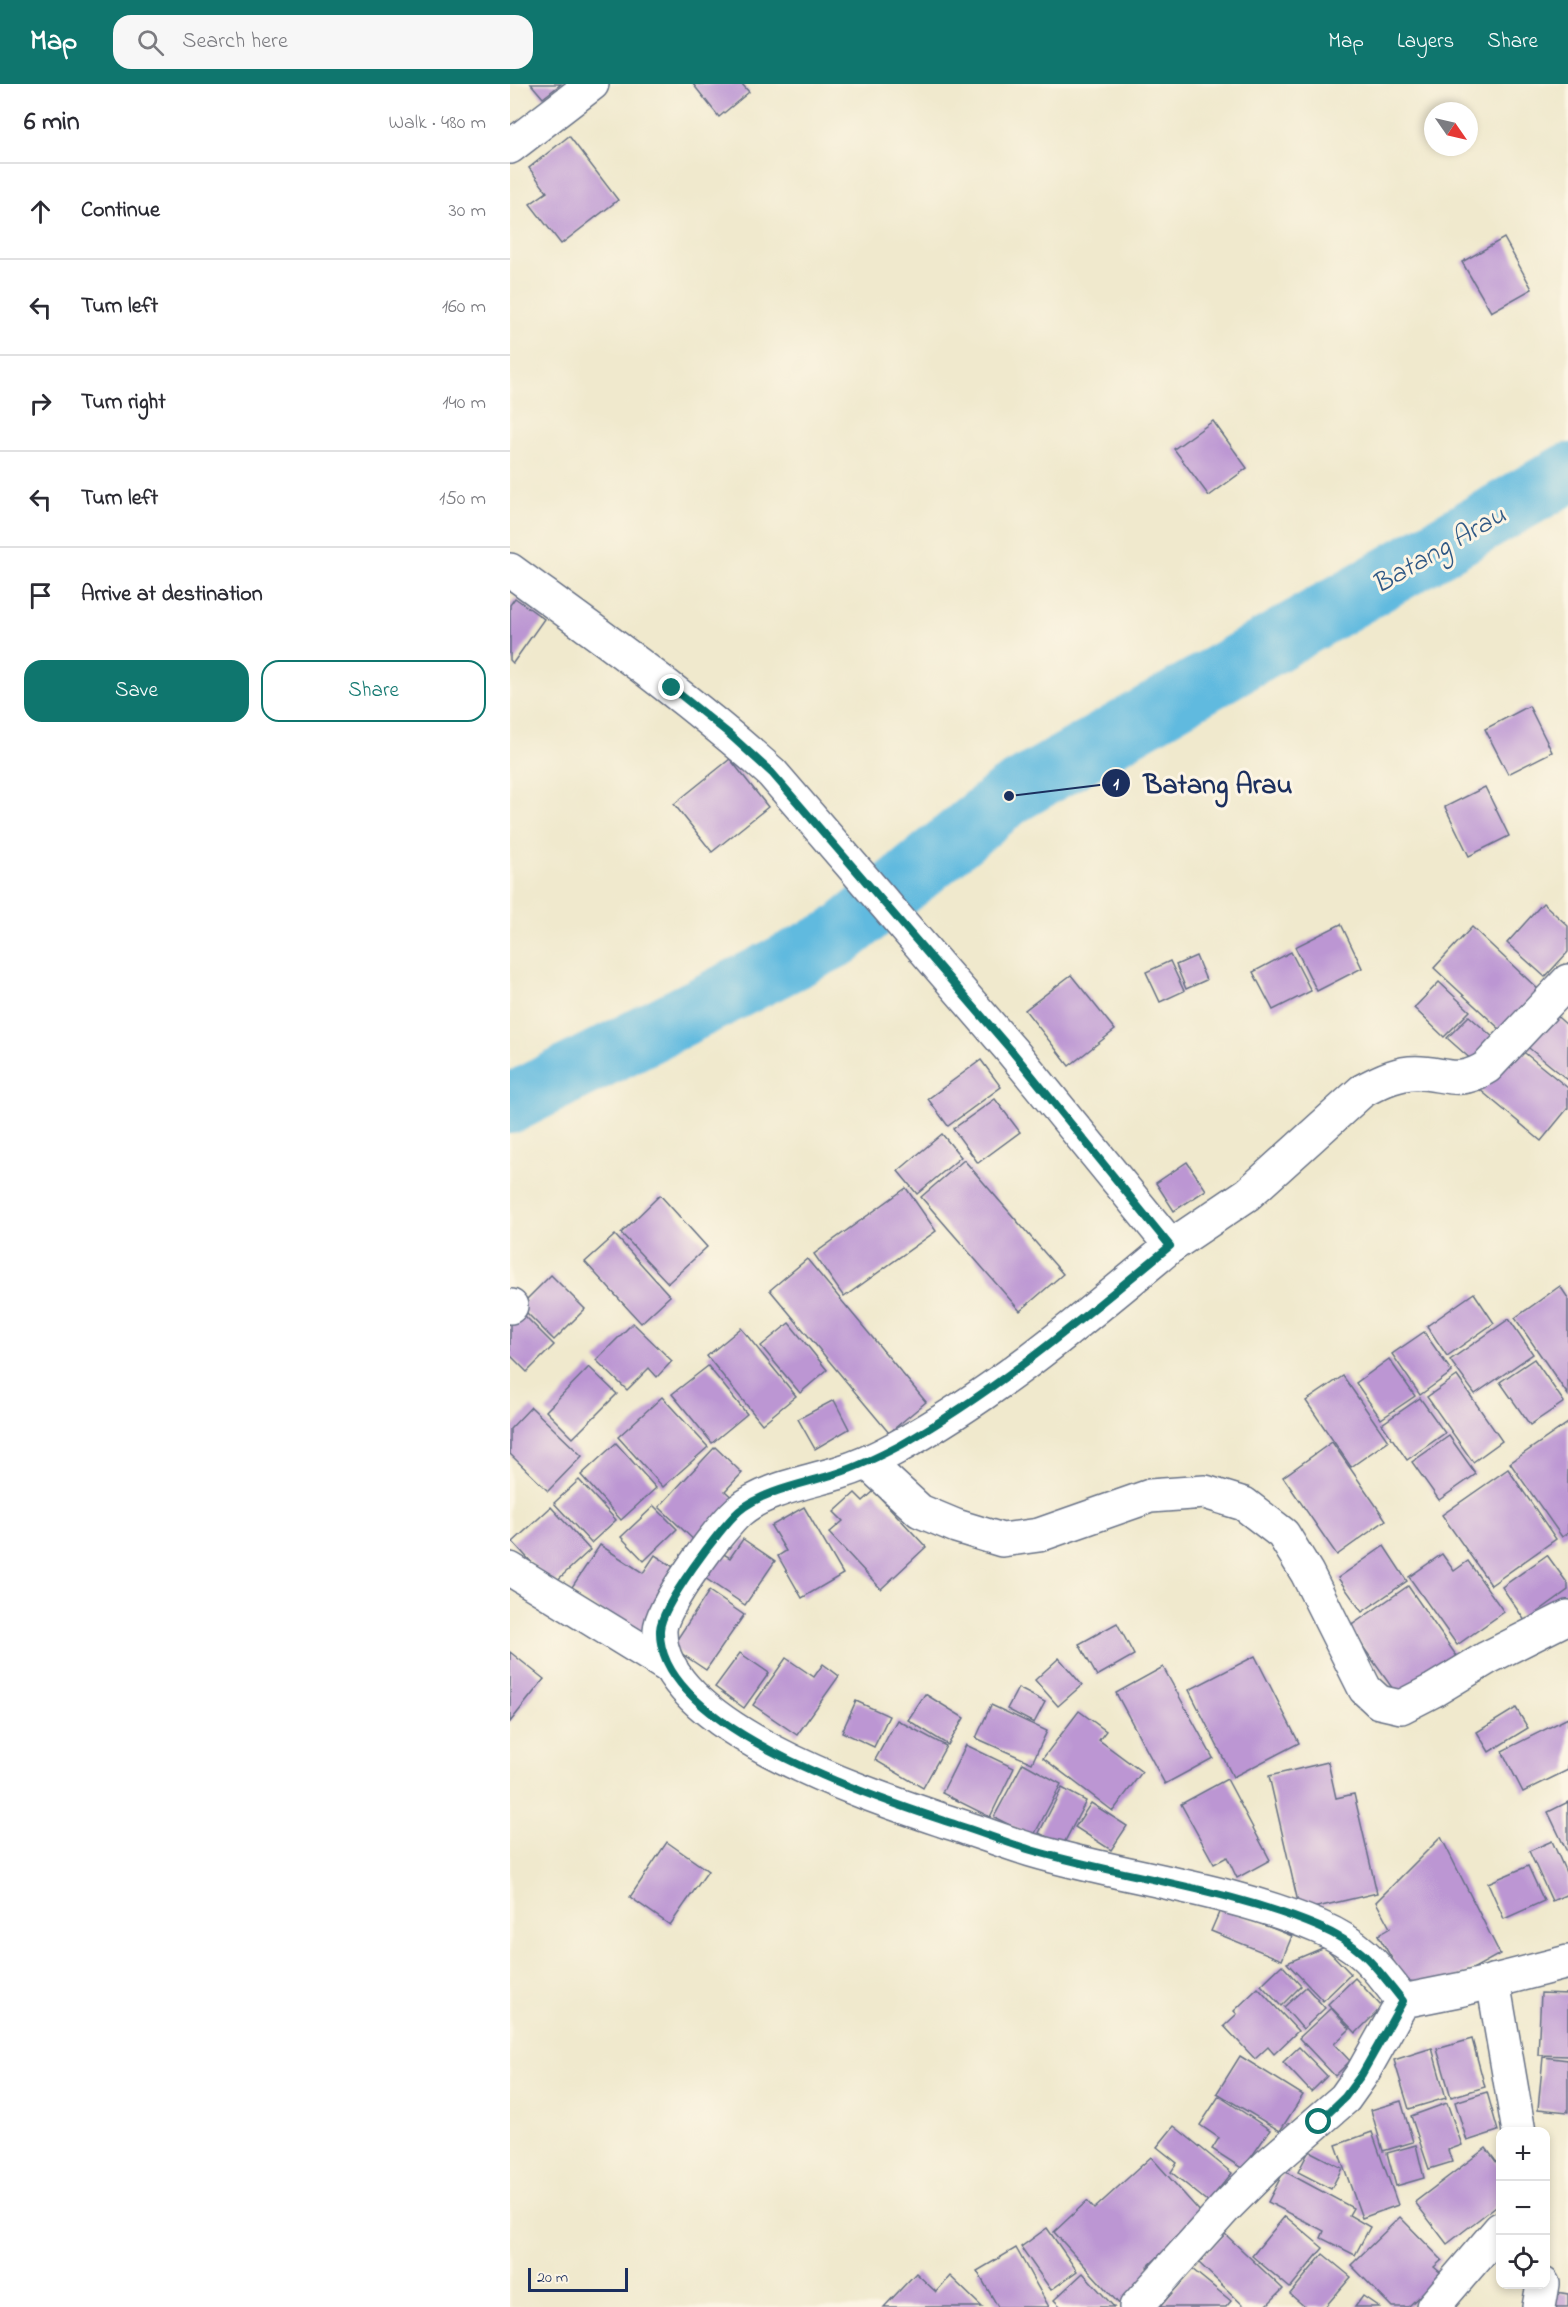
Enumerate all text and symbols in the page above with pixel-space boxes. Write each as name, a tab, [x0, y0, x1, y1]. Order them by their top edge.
search box	[113, 15, 533, 69]
text: Map	[30, 22, 77, 63]
icon: search	[134, 26, 167, 59]
text: Search here	[182, 26, 288, 58]
text: Map	[1328, 27, 1364, 57]
text: Layers	[1397, 27, 1454, 57]
text: Share	[1487, 27, 1538, 57]
north arrow	[1424, 102, 1478, 156]
text: 6 min	[24, 104, 80, 142]
text: Walk · 480 m	[388, 109, 486, 138]
icon: ahead	[24, 195, 57, 228]
text: Continue	[81, 195, 160, 227]
text: 30 m	[449, 197, 486, 226]
icon: left	[24, 291, 57, 324]
text: Turn left	[81, 291, 158, 323]
text: 160 m	[442, 293, 486, 322]
icon: right	[24, 387, 57, 420]
text: Turn right	[81, 387, 166, 419]
text: 140 m	[442, 389, 486, 418]
icon: left	[24, 483, 57, 516]
text: Turn left	[81, 483, 158, 515]
text: 150 m	[439, 485, 486, 514]
water label: Batang Arau	[1365, 496, 1515, 606]
icon: arrive	[24, 579, 57, 612]
text: Arrive at destination	[81, 579, 263, 611]
button: Save	[24, 660, 249, 722]
button: Share	[261, 660, 486, 722]
route end	[658, 674, 684, 700]
callout: Batang Arau	[1101, 760, 1304, 806]
text: Batang Arau	[1142, 766, 1292, 808]
text: 1	[1113, 772, 1119, 798]
route start	[1305, 2108, 1331, 2134]
map controls	[1496, 2127, 1550, 2289]
button: +	[1496, 2127, 1550, 2181]
button: −	[1496, 2181, 1550, 2235]
button: locate	[1496, 2235, 1550, 2289]
scale bar	[528, 2265, 628, 2292]
text: 20 m	[537, 2266, 568, 2290]

